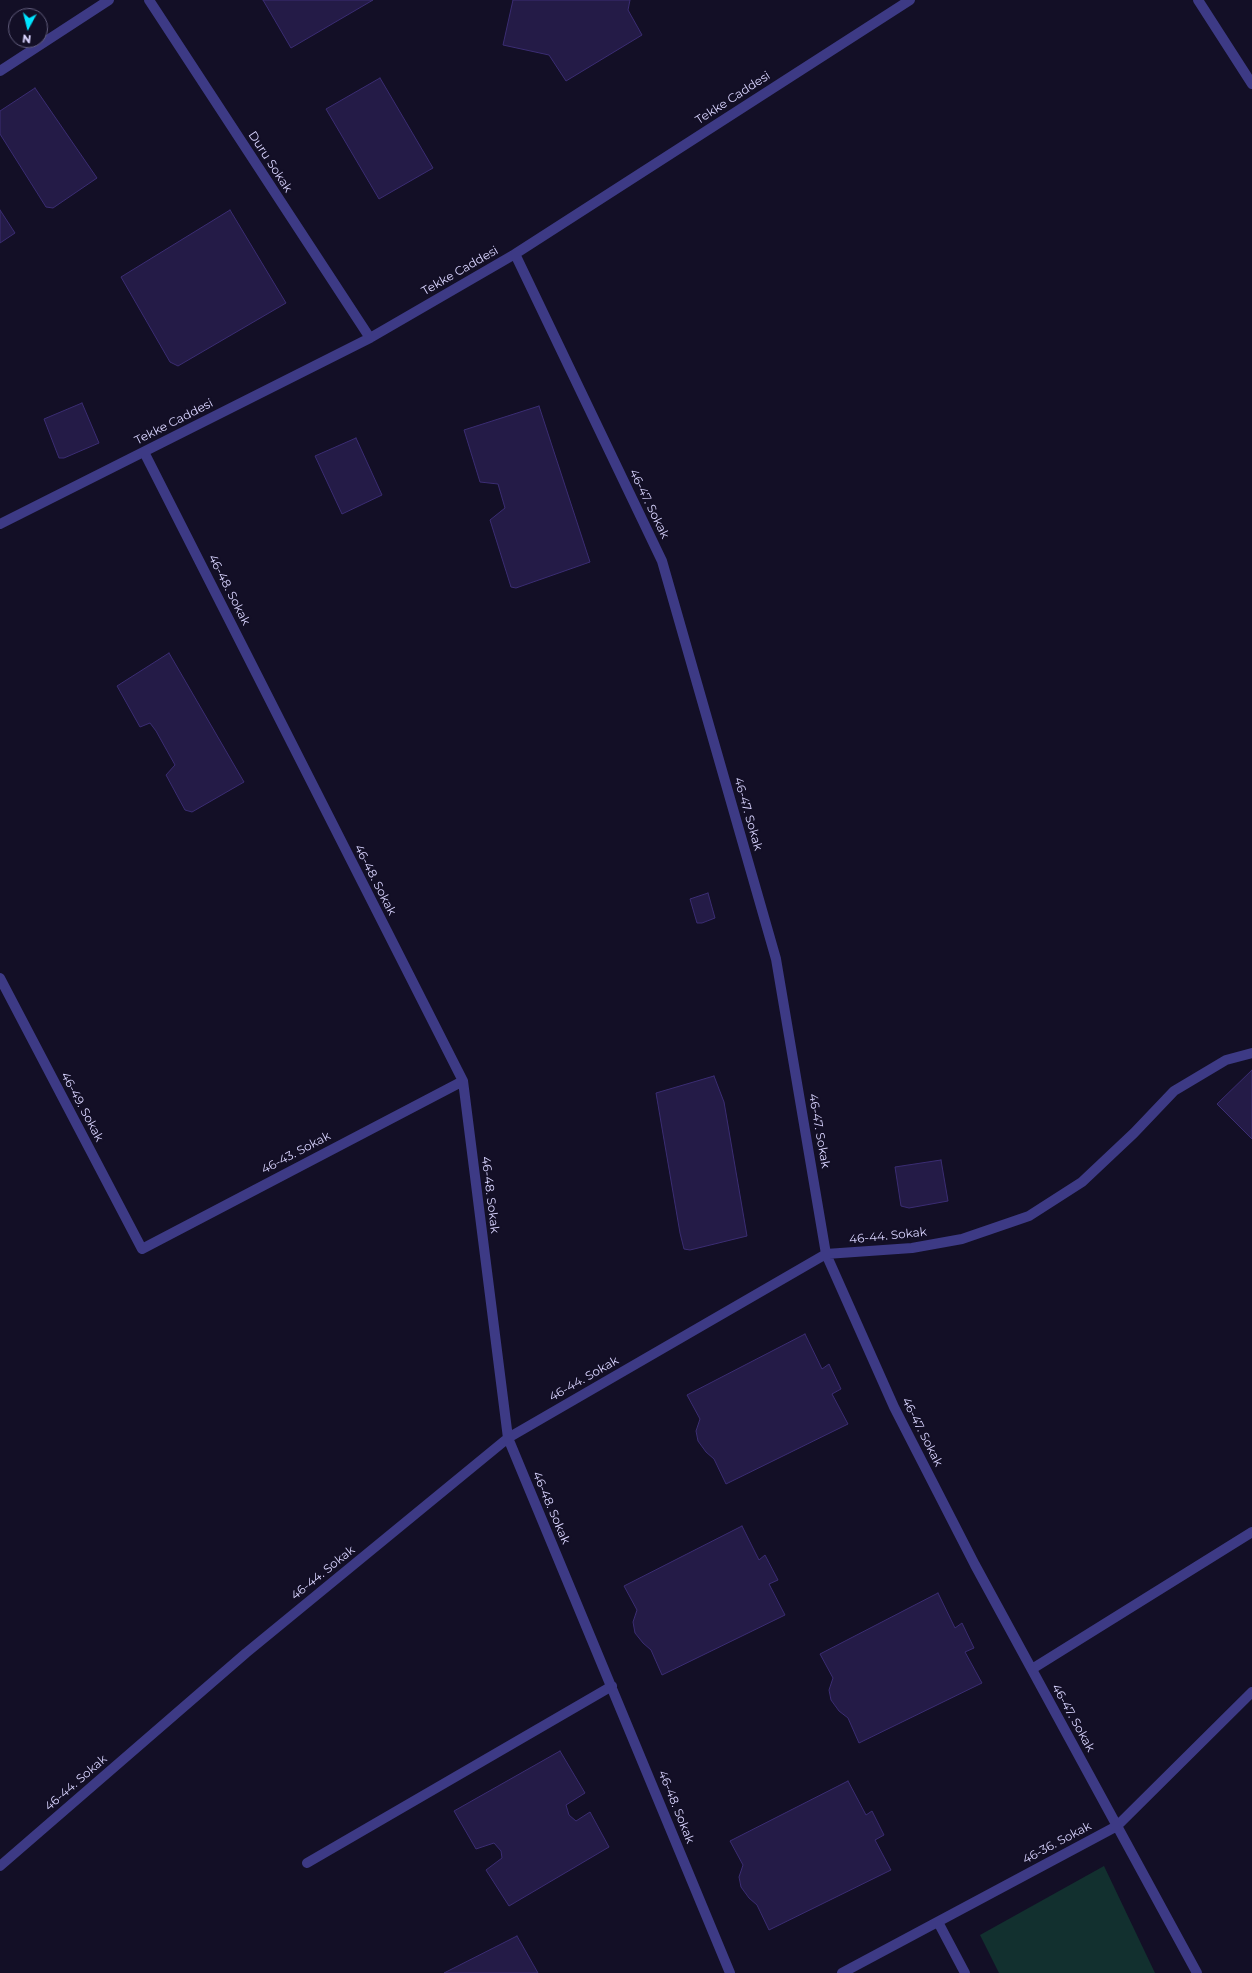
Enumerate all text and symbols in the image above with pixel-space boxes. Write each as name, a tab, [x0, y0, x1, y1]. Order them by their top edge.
north arrow	[8, 8, 48, 48]
text: N	[21, 31, 32, 46]
street label: Tekke Caddesi	[693, 69, 773, 127]
street label: Duru Sokak	[245, 129, 295, 195]
street label: Tekke Caddesi	[419, 243, 501, 299]
street label: Tekke Caddesi	[132, 396, 216, 448]
street label: 46-47. Sokak	[626, 467, 672, 541]
street label: 46-48. Sokak	[205, 552, 253, 628]
street label: 46-47. Sokak	[731, 776, 765, 852]
street label: 46-48. Sokak	[351, 842, 399, 918]
street label: 46-49. Sokak	[58, 1070, 106, 1144]
street label: 46-47. Sokak	[805, 1092, 833, 1170]
street label: 46-43. Sokak	[259, 1129, 333, 1177]
street label: 46-48. Sokak	[478, 1156, 502, 1234]
street label: 46-44. Sokak	[848, 1225, 928, 1247]
street label: 46-44. Sokak	[547, 1353, 621, 1405]
street label: 46-47. Sokak	[898, 1395, 946, 1469]
street label: 46-48. Sokak	[529, 1469, 573, 1547]
street label: 46-44. Sokak	[288, 1543, 358, 1603]
street label: 46-47. Sokak	[1048, 1681, 1098, 1755]
street label: 46-44. Sokak	[42, 1752, 110, 1814]
street label: 46-48. Sokak	[655, 1768, 697, 1846]
street label: 46-36. Sokak	[1020, 1819, 1094, 1867]

